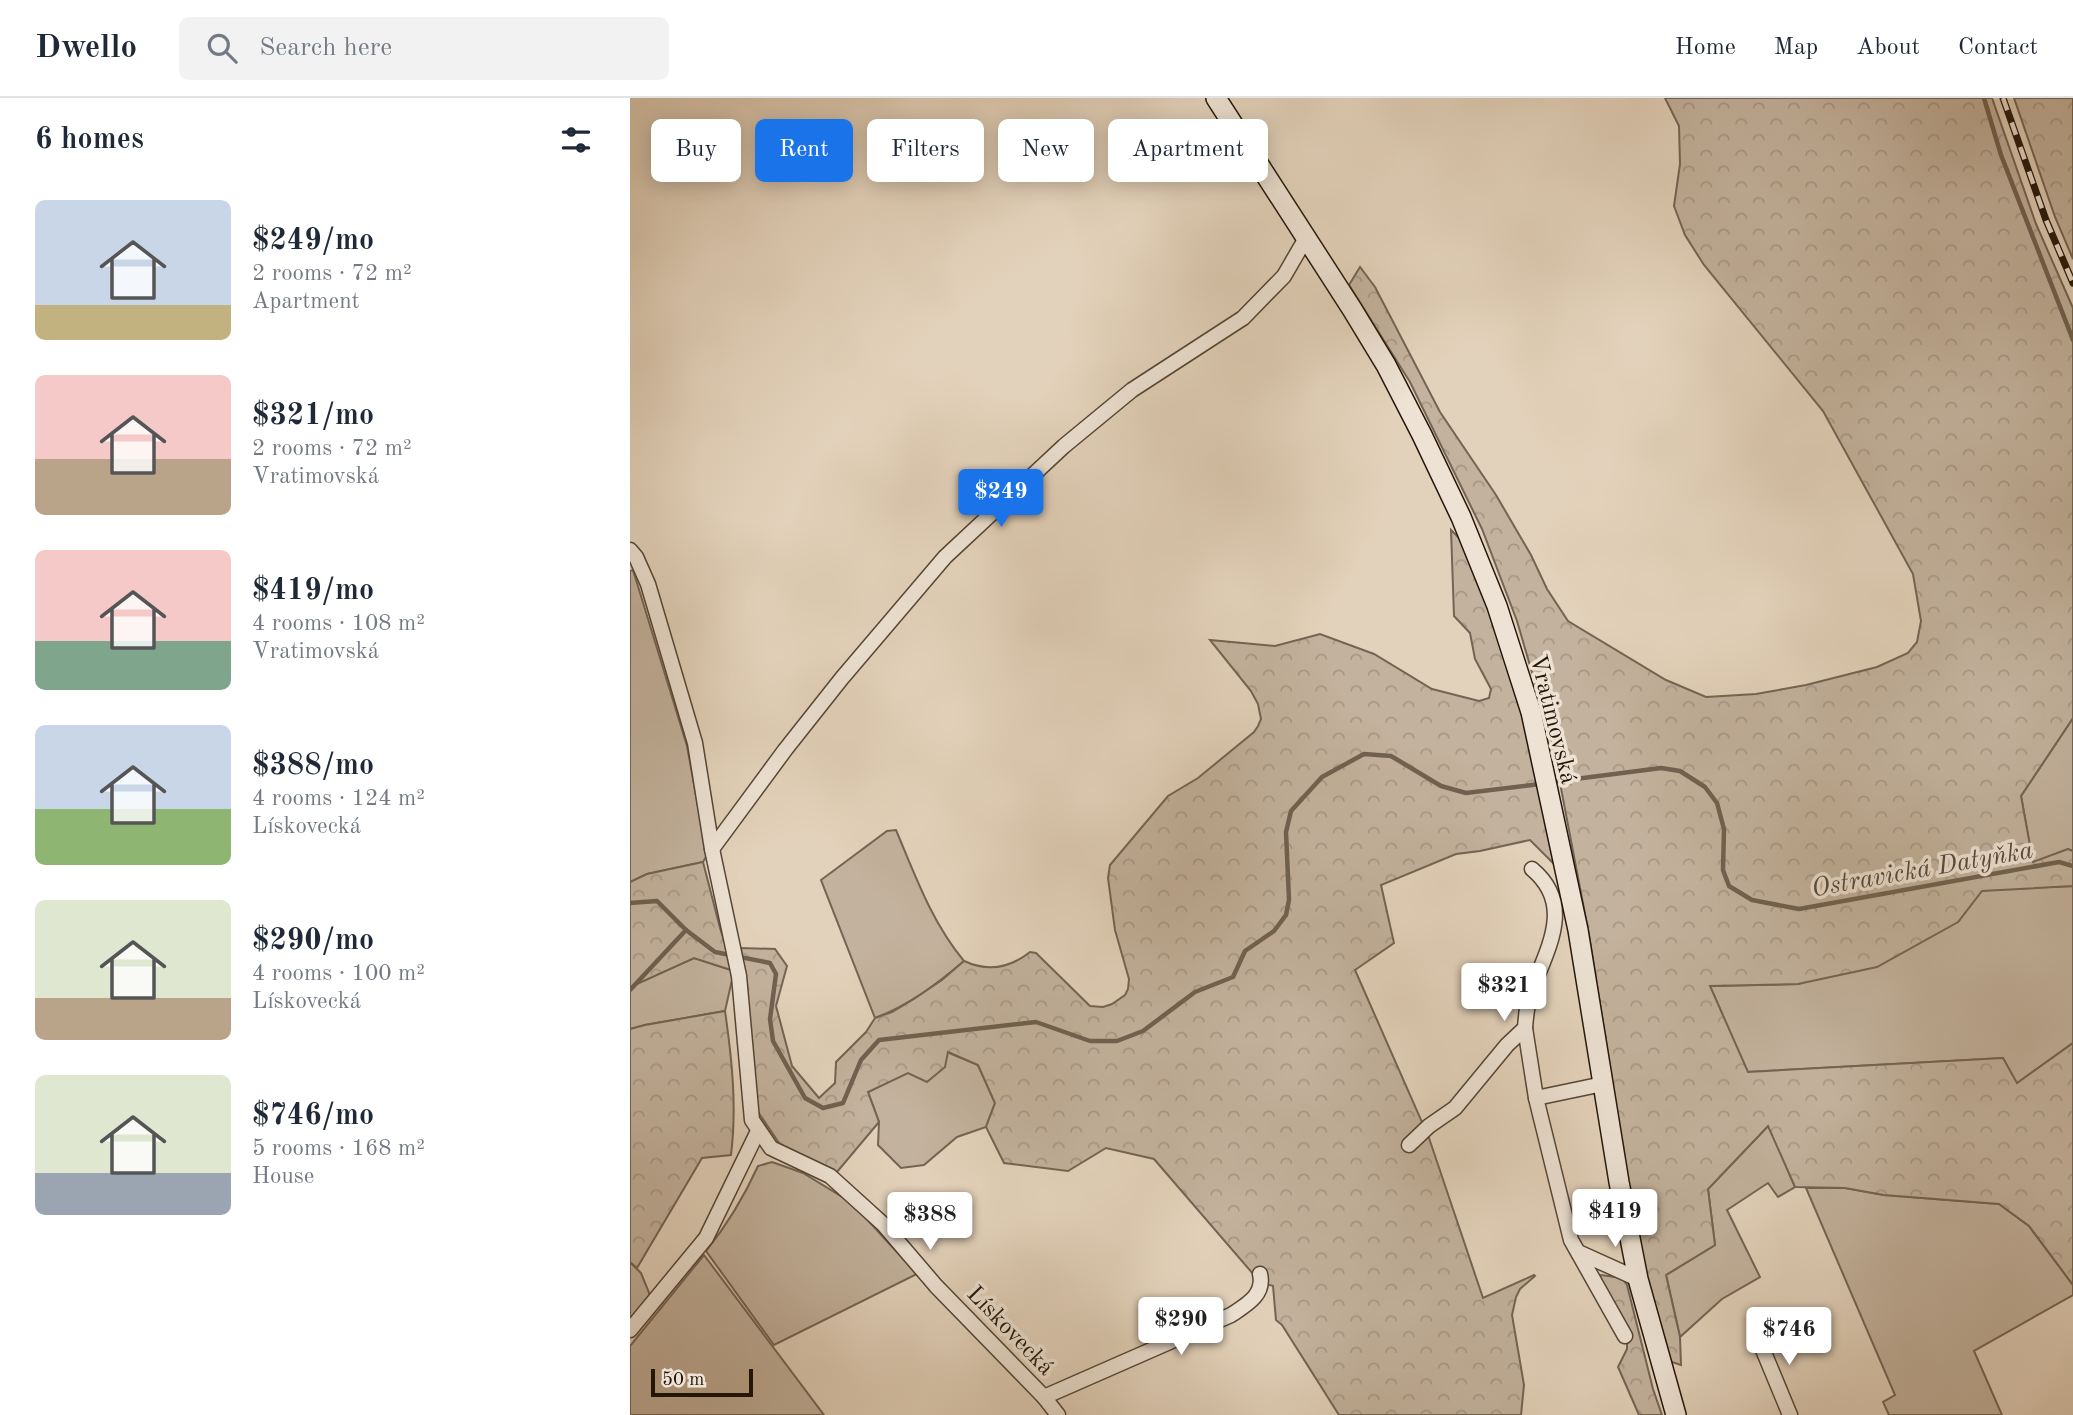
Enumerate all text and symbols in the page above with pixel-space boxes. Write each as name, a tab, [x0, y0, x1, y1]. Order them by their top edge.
search box	[179, 17, 669, 80]
icon: search	[203, 29, 241, 67]
text: Dwello	[35, 32, 137, 65]
text: Search here	[259, 35, 392, 61]
text: Home	[1675, 36, 1736, 60]
text: Map	[1774, 36, 1818, 60]
text: About	[1856, 36, 1920, 60]
text: Contact	[1958, 36, 2038, 60]
chip: Buy	[651, 119, 741, 182]
chip: Rent	[755, 119, 853, 182]
chip: Filters	[867, 119, 984, 182]
chip: New	[998, 119, 1094, 182]
chip: Apartment	[1108, 119, 1268, 182]
icon: filters	[557, 121, 595, 159]
text: 6 homes	[35, 125, 144, 155]
text: $249/mo	[252, 226, 374, 256]
icon: home	[91, 228, 175, 312]
text: 2 rooms · 72 m²	[252, 262, 412, 285]
text: Apartment	[252, 290, 360, 313]
text: $321/mo	[252, 401, 374, 431]
icon: home	[91, 403, 175, 487]
text: 2 rooms · 72 m²	[252, 437, 412, 460]
text: Vratimovská	[252, 465, 379, 488]
pin: $249	[960, 470, 1042, 529]
text: $249	[974, 480, 1028, 503]
text: $419/mo	[252, 576, 374, 606]
icon: home	[91, 578, 175, 662]
text: 4 rooms · 108 m²	[252, 612, 425, 635]
text: Vratimovská	[252, 640, 379, 663]
street label: Vratimovská	[1524, 652, 1580, 787]
text: $388/mo	[252, 751, 374, 781]
icon: home	[91, 753, 175, 837]
text: 4 rooms · 124 m²	[252, 787, 425, 810]
text: Lískovecká	[252, 815, 361, 838]
water label: Ostravická Datyňka	[1809, 838, 2035, 902]
text: $290/mo	[252, 926, 374, 956]
icon: home	[91, 928, 175, 1012]
text: 4 rooms · 100 m²	[252, 962, 425, 985]
pin: $321	[1463, 964, 1545, 1023]
text: $321	[1477, 974, 1531, 997]
text: Lískovecká	[252, 990, 361, 1013]
text: $746/mo	[252, 1101, 374, 1131]
icon: home	[91, 1103, 175, 1187]
text: 5 rooms · 168 m²	[252, 1137, 425, 1160]
text: House	[252, 1165, 314, 1188]
pin: $419	[1574, 1190, 1656, 1249]
pin: $388	[889, 1192, 971, 1252]
text: $419	[1588, 1200, 1642, 1223]
text: $388	[903, 1203, 957, 1226]
street label: Lískovecká	[961, 1282, 1058, 1381]
pin: $290	[1140, 1298, 1222, 1357]
text: $290	[1154, 1308, 1208, 1331]
pin: $746	[1748, 1308, 1830, 1367]
text: $746	[1762, 1318, 1816, 1341]
scale bar	[651, 1366, 752, 1398]
text: 50 m	[662, 1371, 704, 1390]

